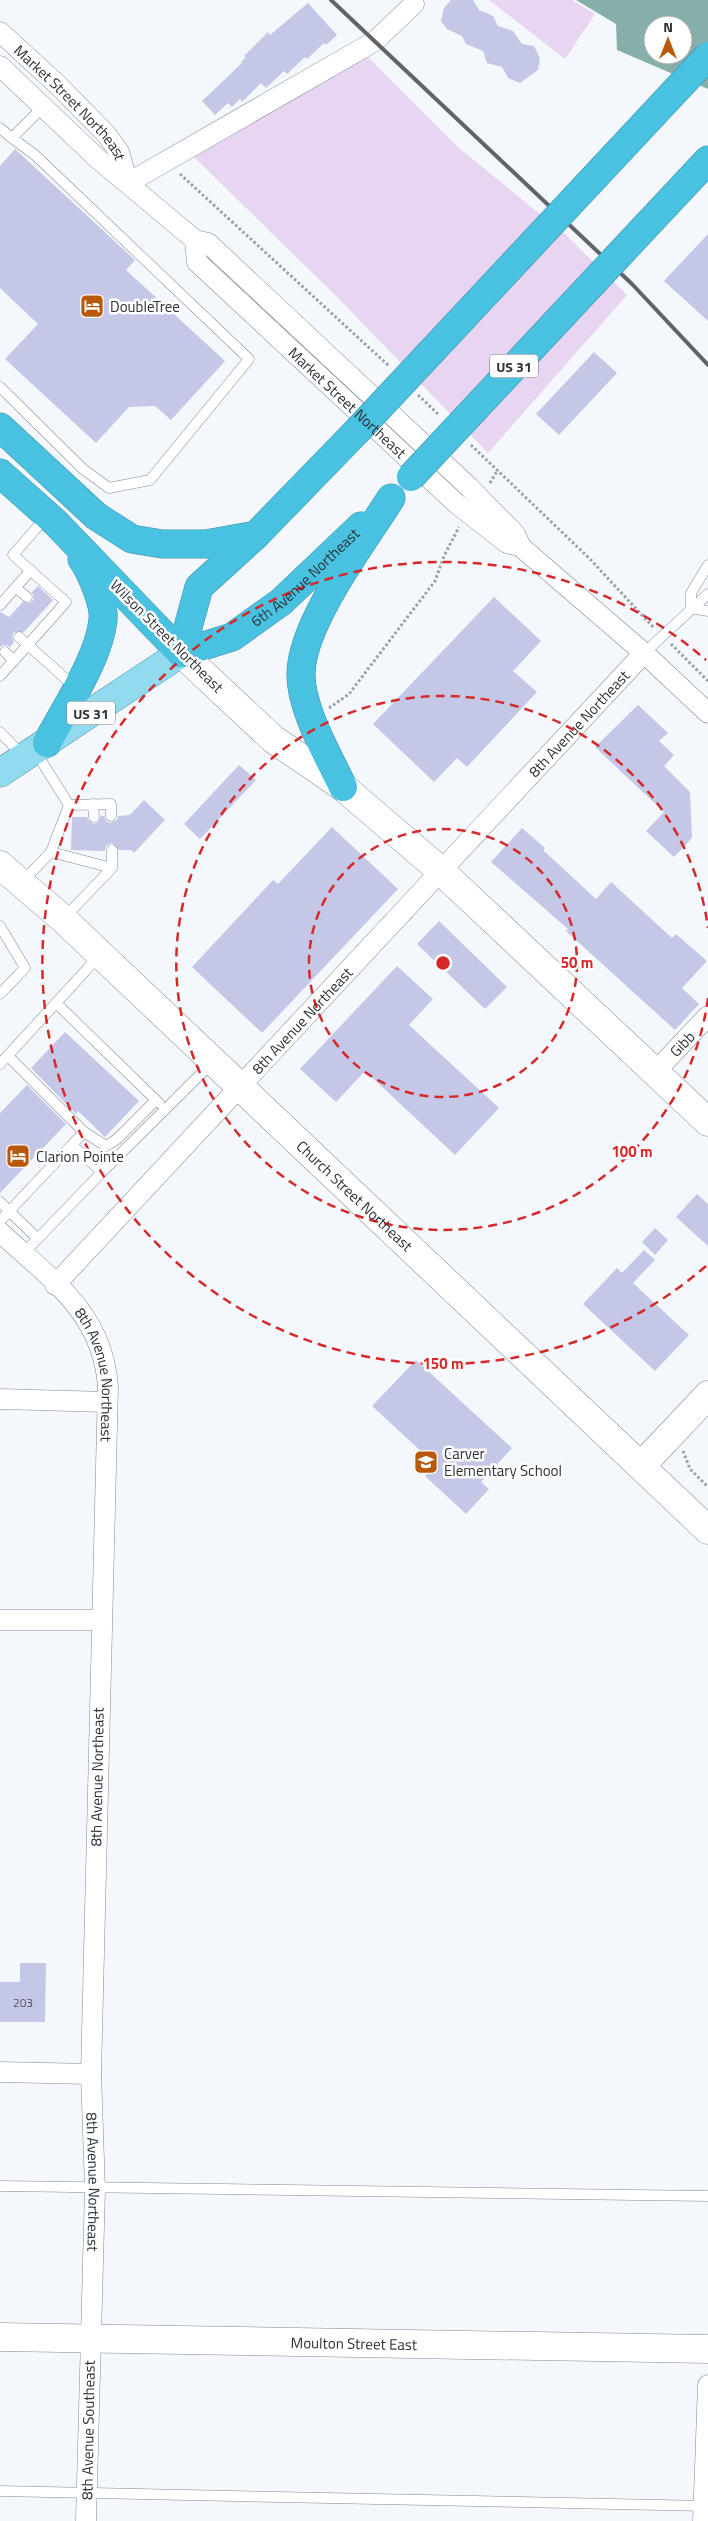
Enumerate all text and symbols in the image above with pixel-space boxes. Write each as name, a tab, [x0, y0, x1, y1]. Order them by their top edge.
north arrow	[643, 15, 693, 65]
text: N	[663, 16, 673, 37]
street label: Market Street Northeast	[9, 39, 132, 163]
hotel icon: DoubleTree	[79, 293, 105, 319]
place label: DoubleTree	[110, 295, 180, 318]
street label: Market Street Northeast	[283, 341, 413, 464]
road number: US 31	[490, 354, 538, 378]
street label: 6th Avenue Northeast	[246, 522, 365, 632]
street label: Wilson Street Northeast	[105, 574, 229, 698]
street label: 8th Avenue Northeast	[523, 664, 635, 782]
road number: US 31	[67, 701, 115, 724]
text: 50 m	[561, 951, 593, 974]
centre of rings	[434, 954, 452, 972]
street label: 8th Avenue Northeast	[246, 961, 358, 1079]
street label: Gibb	[664, 1025, 700, 1062]
street label: Church Street Northeast	[291, 1135, 419, 1257]
text: 100 m	[611, 1140, 653, 1163]
hotel icon: Clarion Pointe	[5, 1143, 31, 1169]
place label: Clarion Pointe	[36, 1145, 124, 1168]
street label: 8th Avenue Northeast	[70, 1302, 120, 1443]
text: 150 m	[422, 1352, 464, 1375]
place label: Carver Elementary School	[444, 1442, 562, 1482]
school or university icon: Carver Elementary School	[413, 1449, 439, 1475]
street label: 8th Avenue Northeast	[84, 1707, 110, 1847]
house number: 203	[13, 1993, 33, 2012]
street label: 8th Avenue Northeast	[81, 2112, 107, 2252]
street label: Moulton Street East	[291, 2330, 418, 2356]
street label: 8th Avenue Southeast	[75, 2359, 101, 2500]

